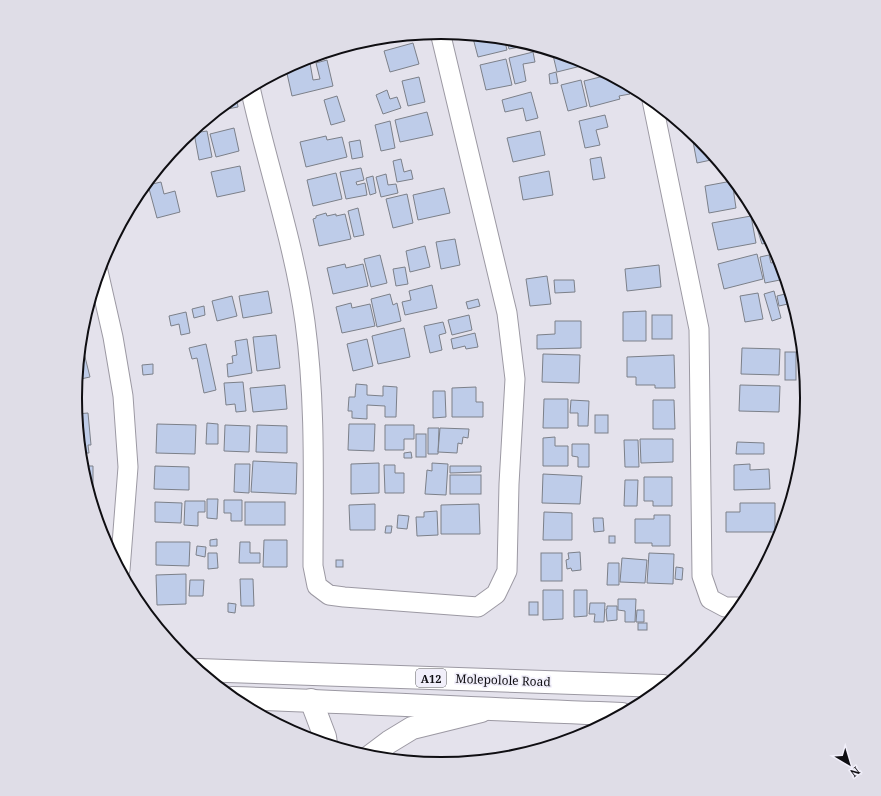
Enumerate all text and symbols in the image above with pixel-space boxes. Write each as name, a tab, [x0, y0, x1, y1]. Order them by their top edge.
road number: A12	[416, 669, 446, 687]
street label: Molepolole Road	[455, 670, 552, 690]
north arrow	[829, 744, 869, 784]
text: N	[847, 764, 863, 781]

